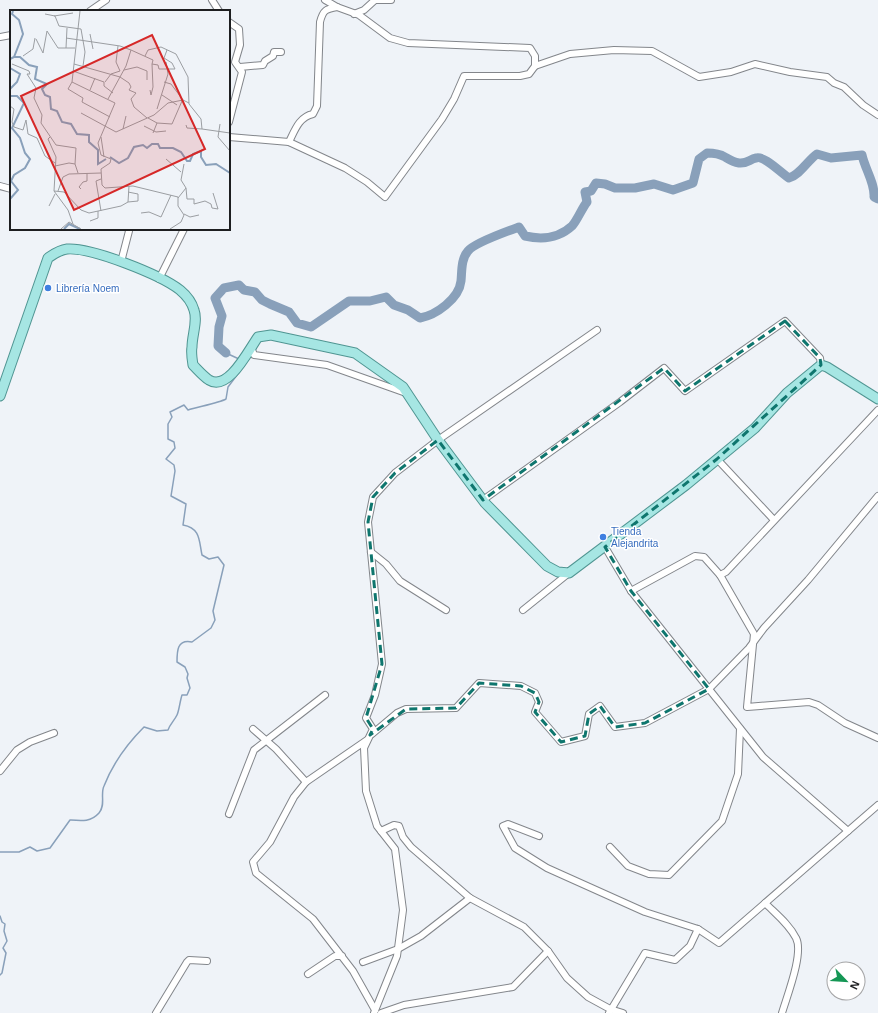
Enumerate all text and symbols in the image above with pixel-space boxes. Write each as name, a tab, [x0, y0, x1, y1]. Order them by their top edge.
inset map	[10, 10, 230, 230]
marker: Librería Noem	[43, 283, 53, 293]
place label: Librería Noem	[56, 283, 119, 294]
place label: Tienda Alejandrita	[611, 526, 659, 549]
marker: Tienda Alejandrita	[598, 532, 608, 542]
north arrow	[826, 961, 866, 1001]
text: N	[848, 979, 862, 991]

